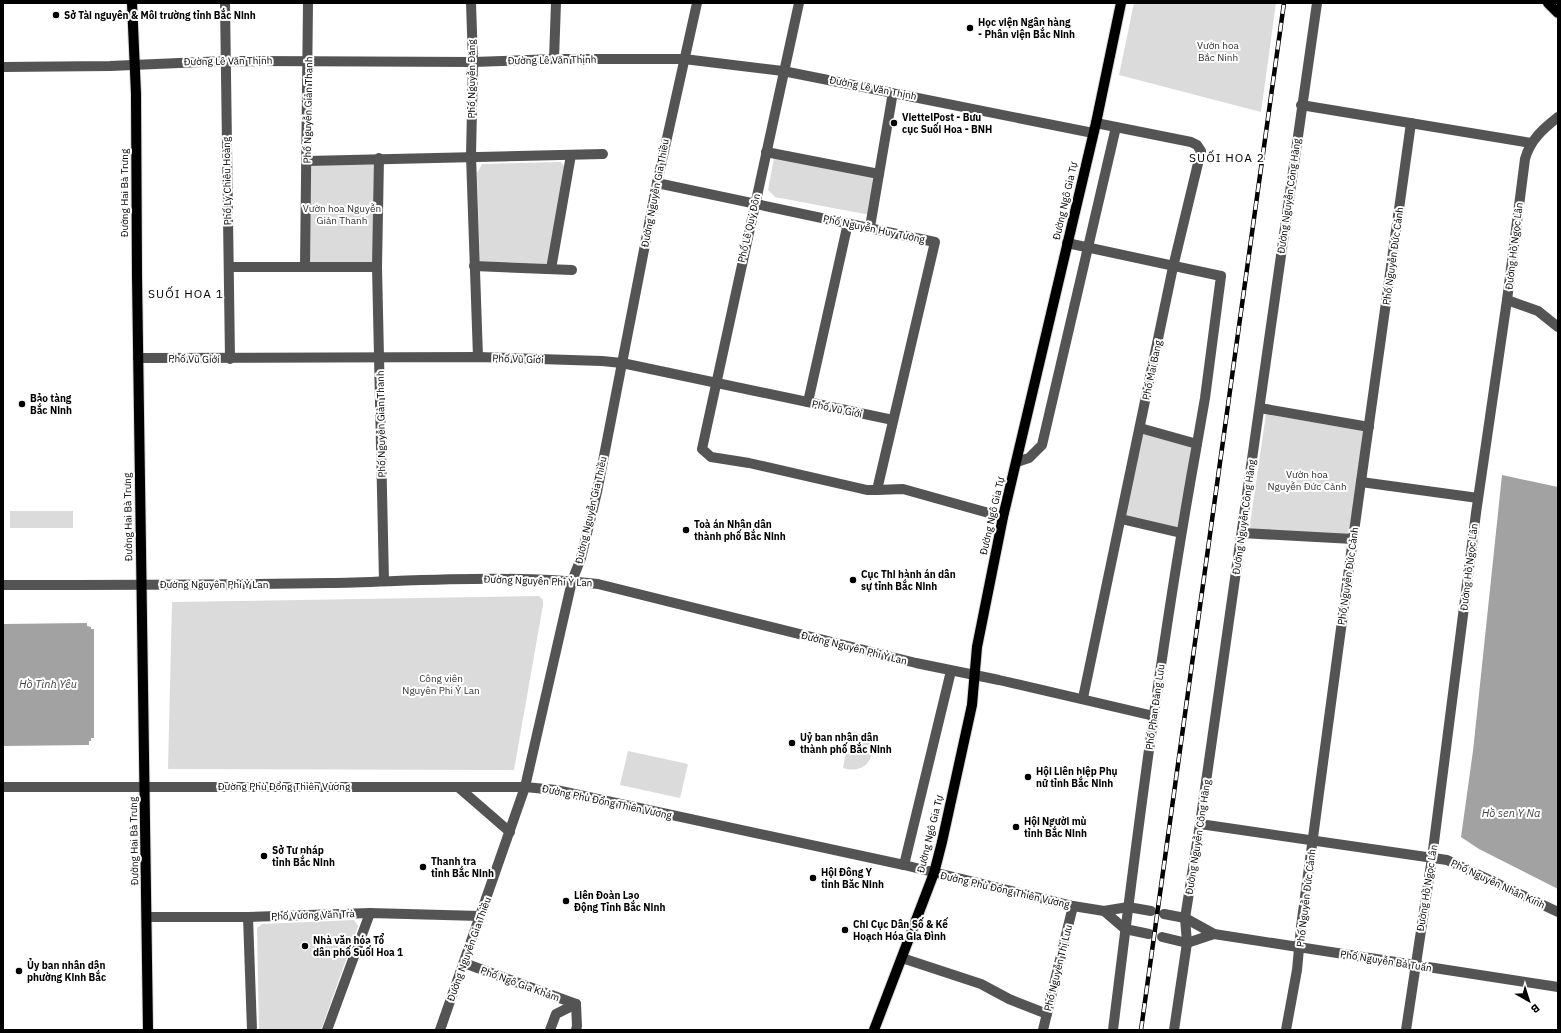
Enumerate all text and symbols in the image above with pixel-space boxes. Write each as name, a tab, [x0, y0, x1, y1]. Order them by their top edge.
place label: Sở Tài nguyên & Môi trường tỉnh Bắc Ninh	[64, 7, 256, 22]
marker: Sở Tài nguyên & Môi trường tỉnh Bắc Ninh	[51, 10, 61, 20]
place label: Học viện Ngân hàng - Phân viện Bắc Ninh	[978, 16, 1075, 41]
marker: Học viện Ngân hàng - Phân viện Bắc Ninh	[965, 23, 975, 33]
street label: Phố Nguyễn Đăng	[465, 39, 478, 119]
park label: Vườn hoa Bắc Ninh	[1197, 39, 1240, 64]
street label: Đường Lê Văn Thịnh	[508, 53, 596, 67]
street label: Đường Lê Văn Thịnh	[184, 54, 272, 68]
street label: Phố Nguyễn Giản Thanh	[301, 56, 315, 164]
street label: Đường Lê Văn Thịnh	[828, 73, 918, 103]
place label: ViettelPost - Bưu cục Suối Hoa - BNH	[902, 111, 992, 136]
marker: ViettelPost - Bưu cục Suối Hoa - BNH	[889, 118, 899, 128]
street label: Phố Lý Chiêu Hoàng	[220, 136, 234, 225]
street label: Đường Nguyễn Công Hãng	[1274, 137, 1304, 254]
street label: Đường Nguyễn Gia Thiều	[638, 138, 672, 248]
street label: Đường Hai Bà Trưng	[118, 148, 131, 237]
district label: SUỐI HOA 2	[1189, 149, 1265, 165]
street label: Đường Ngô Gia Tự	[1050, 160, 1080, 241]
street label: Phố Lê Quý Đôn	[735, 192, 763, 264]
park label: Vườn hoa Nguyễn Giản Thanh	[303, 202, 381, 227]
street label: Đường Hồ Ngọc Lân	[1502, 202, 1526, 290]
street label: Phố Nguyễn Đức Cảnh	[1380, 206, 1406, 306]
street label: Phố Nguyễn Huy Tưởng	[822, 212, 927, 246]
district label: SUỐI HOA 1	[148, 285, 224, 301]
street label: Phố Mai Bang	[1139, 338, 1165, 401]
street label: Phố Vũ Giới	[168, 352, 220, 366]
street label: Phố Vũ Giới	[492, 352, 544, 366]
street label: Phố Nguyễn Giản Thanh	[374, 370, 388, 478]
place label: Bảo tàng Bắc Ninh	[30, 392, 72, 417]
street label: Phố Vũ Giới	[811, 397, 863, 421]
marker: Bảo tàng Bắc Ninh	[17, 399, 27, 409]
street label: Đường Nguyễn Gia Thiều	[572, 455, 610, 565]
street label: Đường Nguyễn Công Hãng	[1229, 458, 1259, 575]
park label: Vườn hoa Nguyễn Đức Cảnh	[1267, 468, 1347, 493]
street label: Đường Hai Bà Trưng	[121, 472, 135, 561]
street label: Đường Ngô Gia Tự	[977, 475, 1007, 556]
place label: Toà án Nhân dân thành phố Bắc Ninh	[694, 518, 786, 543]
street label: Đường Hồ Ngọc Lân	[1457, 523, 1481, 611]
marker: Toà án Nhân dân thành phố Bắc Ninh	[681, 525, 691, 535]
street label: Phố Nguyễn Đức Cảnh	[1335, 526, 1361, 626]
place label: Cục Thi hành án dân sự tỉnh Bắc Ninh	[861, 568, 956, 593]
street label: Đường Nguyên Phi Ỷ Lan	[483, 573, 593, 589]
marker: Cục Thi hành án dân sự tỉnh Bắc Ninh	[848, 575, 858, 585]
street label: Đường Nguyên Phi Ỷ Lan	[160, 578, 268, 591]
street label: Đường Nguyên Phi Ỷ Lan	[800, 629, 908, 667]
street label: Phố Phan Đăng Lưu	[1143, 663, 1167, 751]
park label: Công viên Nguyên Phi Ỷ Lan	[402, 672, 480, 697]
water label: Hồ Tình Yêu	[19, 677, 77, 691]
place label: Uỷ ban nhân dân thành phố Bắc Ninh	[800, 731, 892, 756]
marker: Uỷ ban nhân dân thành phố Bắc Ninh	[787, 738, 797, 748]
place label: Hội Liên hiệp Phụ nữ tỉnh Bắc Ninh	[1036, 765, 1118, 790]
marker: Hội Liên hiệp Phụ nữ tỉnh Bắc Ninh	[1023, 772, 1033, 782]
street label: Đường Nguyễn Công Hãng	[1182, 778, 1214, 895]
street label: Đường Phù Đổng Thiên Vương	[218, 780, 351, 793]
street label: Đường Phù Đổng Thiên Vương	[541, 782, 674, 822]
street label: Đường Ngô Gia Tự	[914, 793, 946, 874]
street label: Đường Hai Bà Trưng	[127, 796, 141, 885]
water label: Hồ sen Y Na	[1482, 806, 1540, 820]
place label: Hội Người mù tỉnh Bắc Ninh	[1024, 815, 1087, 840]
marker: Hội Người mù tỉnh Bắc Ninh	[1011, 822, 1021, 832]
place label: Sở Tư pháp tỉnh Bắc Ninh	[272, 844, 335, 869]
street label: Đường Hồ Ngọc Lân	[1414, 844, 1440, 932]
street label: Phố Nguyễn Đức Cảnh	[1294, 848, 1318, 948]
marker: Sở Tư pháp tỉnh Bắc Ninh	[259, 851, 269, 861]
place label: Thanh tra tỉnh Bắc Ninh	[431, 855, 494, 880]
street label: Phố Nguyễn Nhân Kính	[1449, 856, 1547, 912]
marker: Thanh tra tỉnh Bắc Ninh	[418, 862, 428, 872]
place label: Hội Đông Y tỉnh Băc Ninh	[821, 866, 884, 891]
street label: Đường Phù Đổng Thiên Vương	[939, 869, 1072, 911]
marker: Hội Đông Y tỉnh Băc Ninh	[808, 873, 818, 883]
place label: Liên Đoàn Lao Động Tỉnh Bắc Ninh	[574, 889, 665, 914]
street label: Đường Nguyễn Gia Thiều	[444, 895, 494, 1003]
marker: Liên Đoàn Lao Động Tỉnh Bắc Ninh	[561, 896, 571, 906]
street label: Phố Vương Văn Trà	[271, 907, 356, 923]
place label: Chi Cục Dân Số & Kế Hoạch Hóa Gia Đình	[853, 916, 948, 943]
street label: Phố Nguyễn Thị Lưu	[1041, 923, 1075, 1013]
marker: Chi Cục Dân Số & Kế Hoạch Hóa Gia Đình	[840, 925, 850, 935]
place label: Nhà văn hóa Tổ dân phố Suối Hoa 1	[313, 933, 403, 959]
marker: Nhà văn hóa Tổ dân phố Suối Hoa 1	[300, 941, 310, 951]
street label: Phố Nguyễn Bá Tuấn	[1339, 947, 1433, 975]
place label: Ủy ban nhân dân phường Kinh Bắc	[27, 958, 106, 984]
street label: Phố Ngô Gia Khảm	[479, 964, 561, 1004]
marker: Ủy ban nhân dân phường Kinh Bắc	[14, 966, 24, 976]
north arrow	[1509, 981, 1549, 1021]
text: B	[1528, 1001, 1543, 1017]

